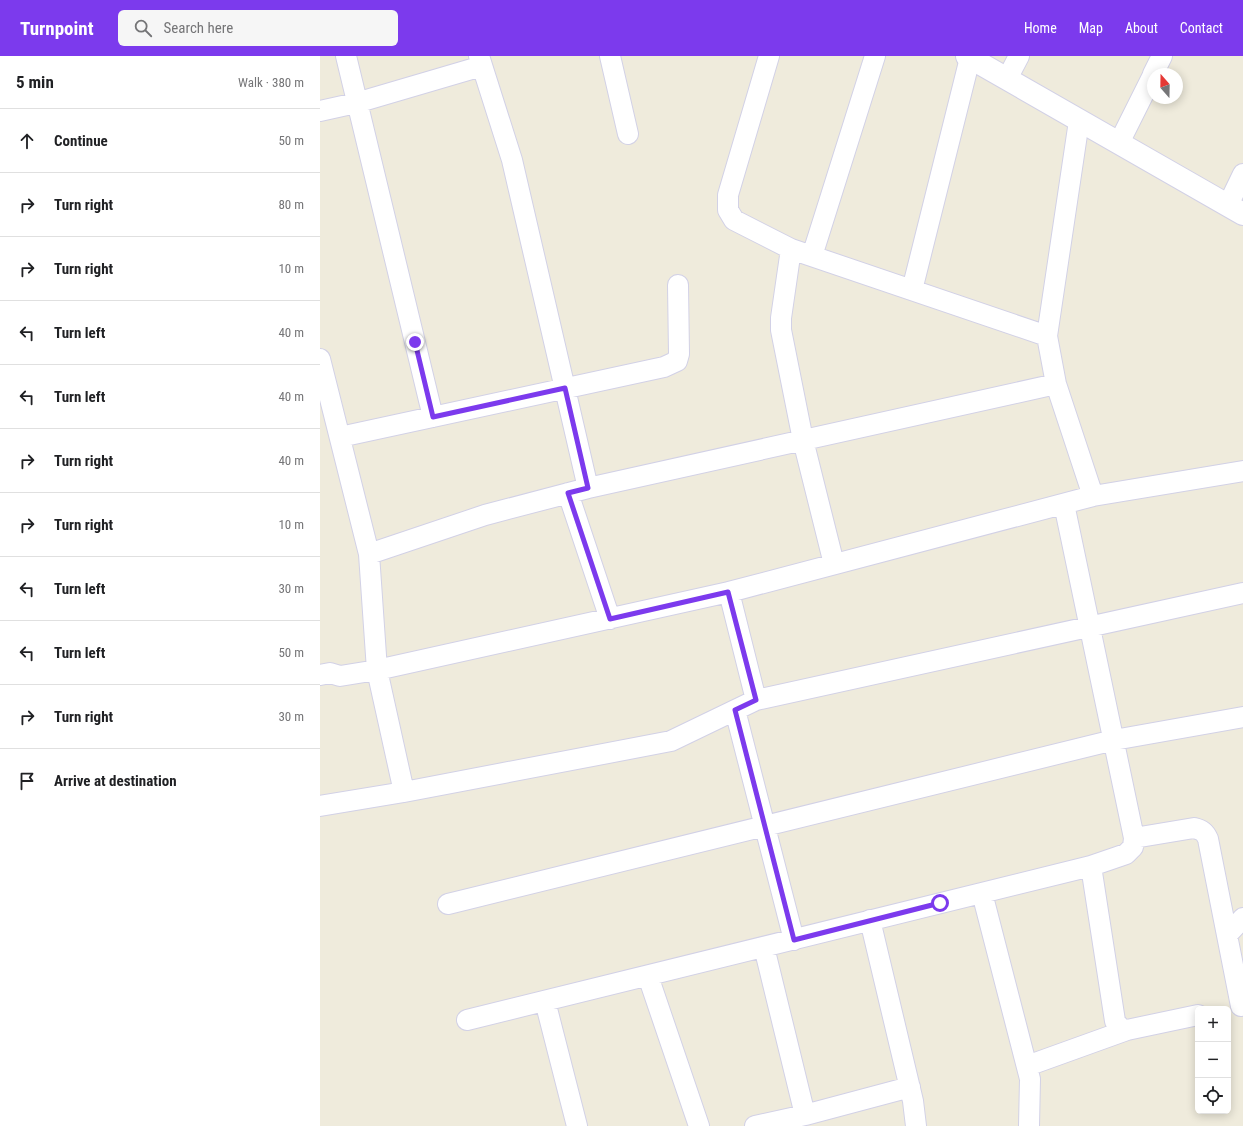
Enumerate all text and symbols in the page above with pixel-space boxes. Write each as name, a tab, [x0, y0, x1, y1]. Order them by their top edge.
search box	[118, 10, 398, 46]
text: Turnpoint	[20, 17, 94, 40]
icon: search	[132, 17, 154, 39]
text: Search here	[164, 19, 233, 37]
text: Home	[1024, 20, 1057, 36]
text: Map	[1079, 20, 1103, 36]
text: About	[1125, 20, 1158, 36]
text: Contact	[1180, 20, 1223, 36]
north arrow	[1147, 68, 1183, 104]
text: 5 min	[16, 72, 54, 92]
text: Walk · 380 m	[238, 75, 304, 90]
icon: ahead	[16, 130, 38, 152]
text: Continue	[54, 132, 108, 150]
text: 50 m	[278, 133, 304, 148]
icon: right	[16, 194, 38, 216]
text: Turn right	[54, 196, 113, 214]
text: 80 m	[278, 197, 304, 212]
icon: right	[16, 258, 38, 280]
text: Turn right	[54, 260, 113, 278]
text: 10 m	[278, 261, 304, 276]
icon: left	[16, 322, 38, 344]
text: Turn left	[54, 324, 105, 342]
text: 40 m	[278, 325, 304, 340]
route end	[406, 333, 424, 351]
icon: left	[16, 386, 38, 408]
text: Turn left	[54, 388, 105, 406]
text: 40 m	[278, 389, 304, 404]
icon: right	[16, 450, 38, 472]
text: Turn right	[54, 452, 113, 470]
text: 40 m	[278, 453, 304, 468]
icon: right	[16, 514, 38, 536]
text: Turn right	[54, 516, 113, 534]
text: 10 m	[278, 517, 304, 532]
icon: left	[16, 578, 38, 600]
text: Turn left	[54, 580, 105, 598]
text: 30 m	[278, 581, 304, 596]
icon: left	[16, 642, 38, 664]
text: Turn left	[54, 644, 105, 662]
text: 50 m	[278, 645, 304, 660]
icon: right	[16, 706, 38, 728]
text: Turn right	[54, 708, 113, 726]
text: 30 m	[278, 709, 304, 724]
icon: arrive	[16, 770, 38, 792]
text: Arrive at destination	[54, 772, 177, 790]
route start	[931, 894, 949, 912]
map controls	[1195, 1006, 1231, 1114]
button: +	[1195, 1006, 1231, 1042]
button: −	[1195, 1042, 1231, 1078]
button: locate	[1195, 1078, 1231, 1114]

